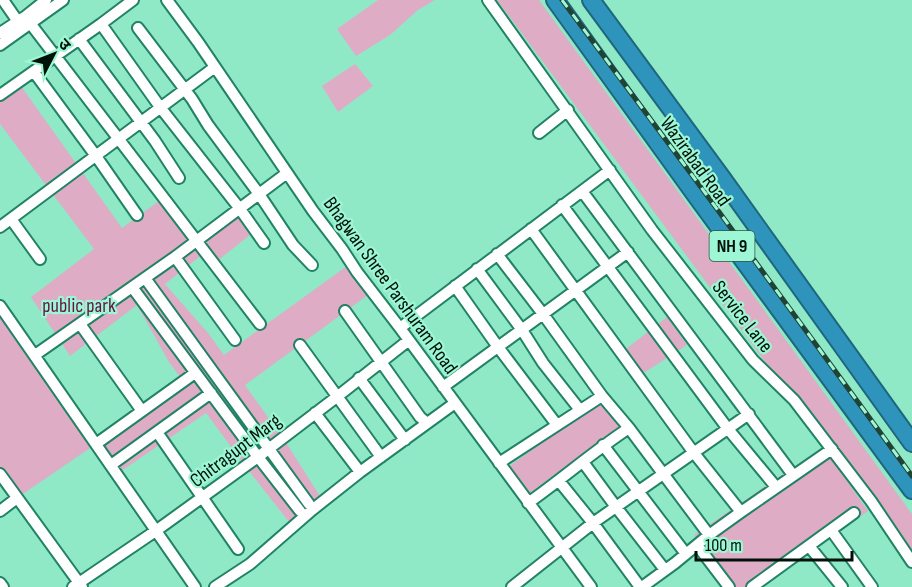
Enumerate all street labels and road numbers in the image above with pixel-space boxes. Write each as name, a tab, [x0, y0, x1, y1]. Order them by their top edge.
street label: Wazirabad Road	[655, 112, 736, 211]
street label: Bhagwan Shree Parshuram Road	[318, 192, 463, 379]
road number: NH 9	[710, 231, 754, 261]
street label: Service Lane	[707, 276, 778, 357]
street label: Chitragupt Marg	[185, 409, 286, 493]

